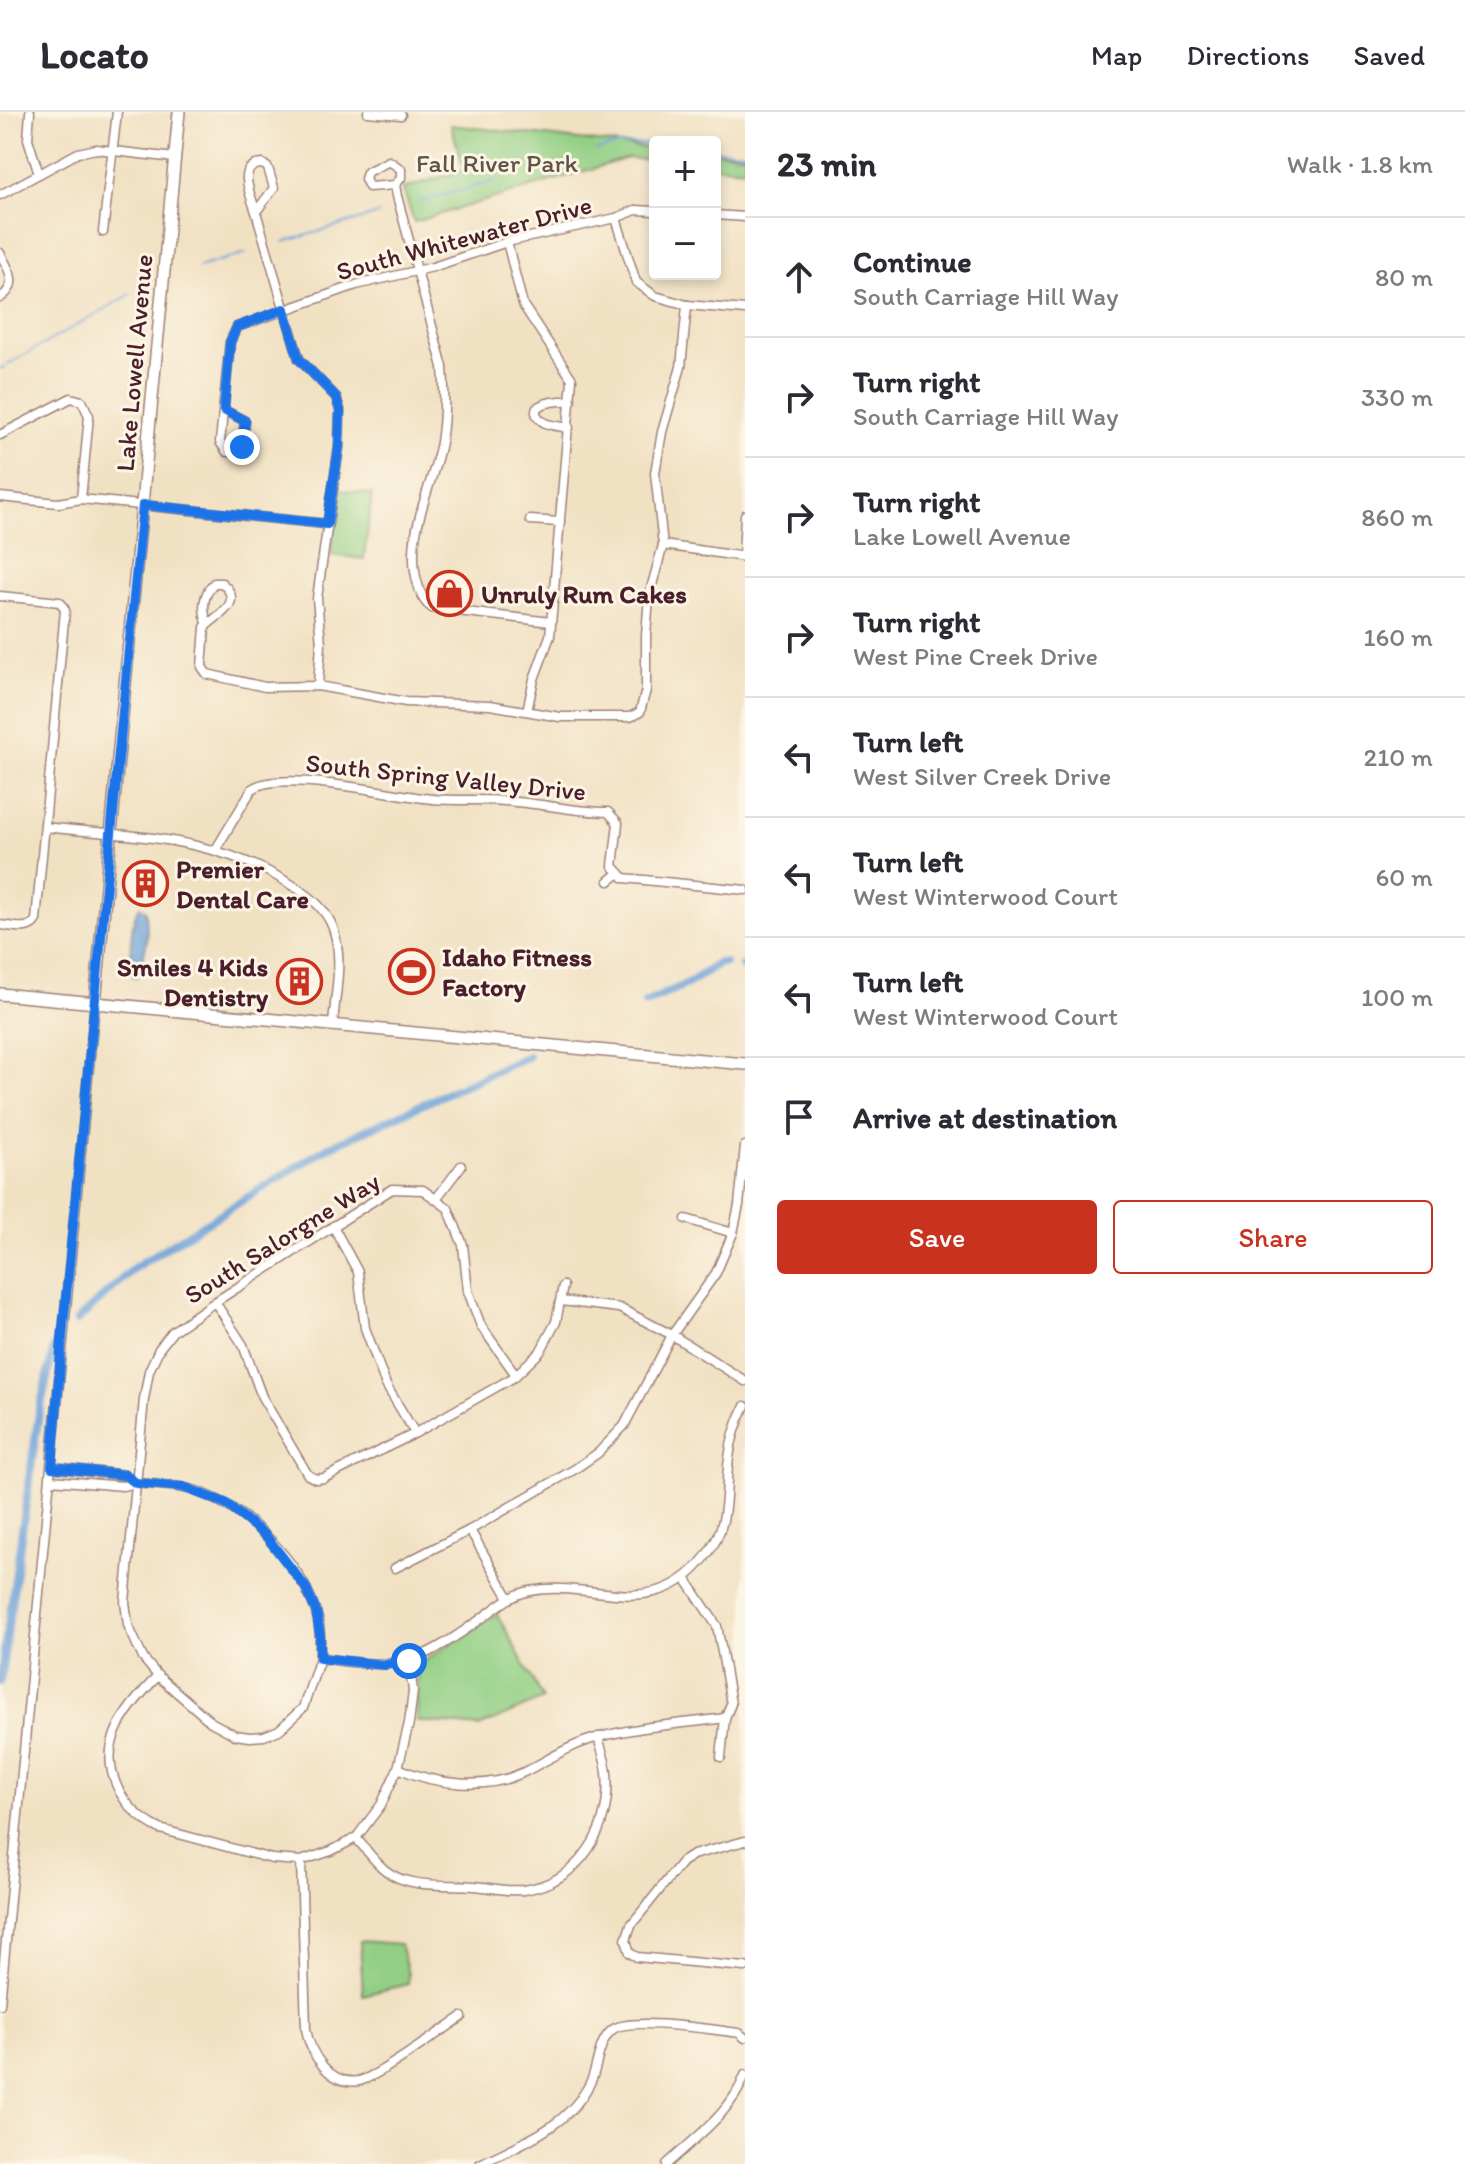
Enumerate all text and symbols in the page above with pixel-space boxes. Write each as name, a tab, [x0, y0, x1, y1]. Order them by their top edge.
text: Locato	[40, 32, 149, 78]
text: Map	[1091, 38, 1142, 72]
text: Directions	[1186, 38, 1310, 72]
text: Saved	[1354, 38, 1425, 72]
map controls	[649, 136, 721, 280]
button: +	[649, 136, 721, 208]
text: 23 min	[777, 144, 876, 185]
park label: Fall River Park	[416, 147, 579, 179]
text: Walk · 1.8 km	[1287, 148, 1433, 180]
street label: South Whitewater Drive	[333, 189, 595, 287]
button: −	[649, 208, 721, 280]
text: Continue	[853, 243, 972, 280]
street label: Lake Lowell Avenue	[109, 253, 159, 473]
icon: ahead	[777, 255, 821, 299]
text: 80 m	[1375, 261, 1433, 293]
text: South Carriage Hill Way	[853, 280, 1118, 312]
text: Turn right	[853, 363, 981, 400]
icon: right	[777, 375, 821, 419]
text: 330 m	[1361, 381, 1433, 413]
text: South Carriage Hill Way	[853, 400, 1118, 432]
route end	[224, 429, 260, 465]
text: Turn right	[853, 483, 981, 520]
icon: right	[777, 495, 821, 539]
text: 860 m	[1361, 501, 1433, 533]
text: Lake Lowell Avenue	[853, 520, 1071, 552]
shop icon: Unruly Rum Cakes	[426, 570, 474, 618]
place label: Unruly Rum Cakes	[481, 578, 687, 610]
text: Turn right	[853, 603, 981, 640]
icon: right	[777, 615, 821, 659]
text: 160 m	[1363, 621, 1433, 653]
text: West Pine Creek Drive	[853, 640, 1098, 672]
text: Turn left	[853, 723, 964, 760]
icon: left	[777, 735, 821, 779]
text: 210 m	[1364, 741, 1433, 773]
street label: South Spring Valley Drive	[304, 746, 588, 808]
text: West Silver Creek Drive	[853, 760, 1111, 792]
text: Turn left	[853, 843, 964, 880]
place label: Premier Dental Care	[176, 853, 309, 915]
icon: left	[777, 855, 821, 899]
building icon: Premier Dental Care	[121, 860, 169, 908]
text: 60 m	[1376, 861, 1433, 893]
text: West Winterwood Court	[853, 880, 1118, 912]
place label: Idaho Fitness Factory	[442, 941, 592, 1003]
sports icon: Idaho Fitness Factory	[387, 948, 435, 996]
place label: Smiles 4 Kids Dentistry	[117, 951, 269, 1013]
building icon: Smiles 4 Kids Dentistry	[275, 958, 323, 1006]
text: Turn left	[853, 963, 964, 1000]
icon: left	[777, 975, 821, 1019]
text: 100 m	[1361, 981, 1433, 1013]
text: West Winterwood Court	[853, 1000, 1118, 1032]
icon: arrive	[777, 1095, 821, 1139]
text: Arrive at destination	[853, 1099, 1117, 1136]
street label: South Salorgne Way	[178, 1165, 386, 1311]
button: Save	[777, 1200, 1097, 1274]
button: Share	[1113, 1200, 1433, 1274]
route start	[391, 1643, 427, 1679]

